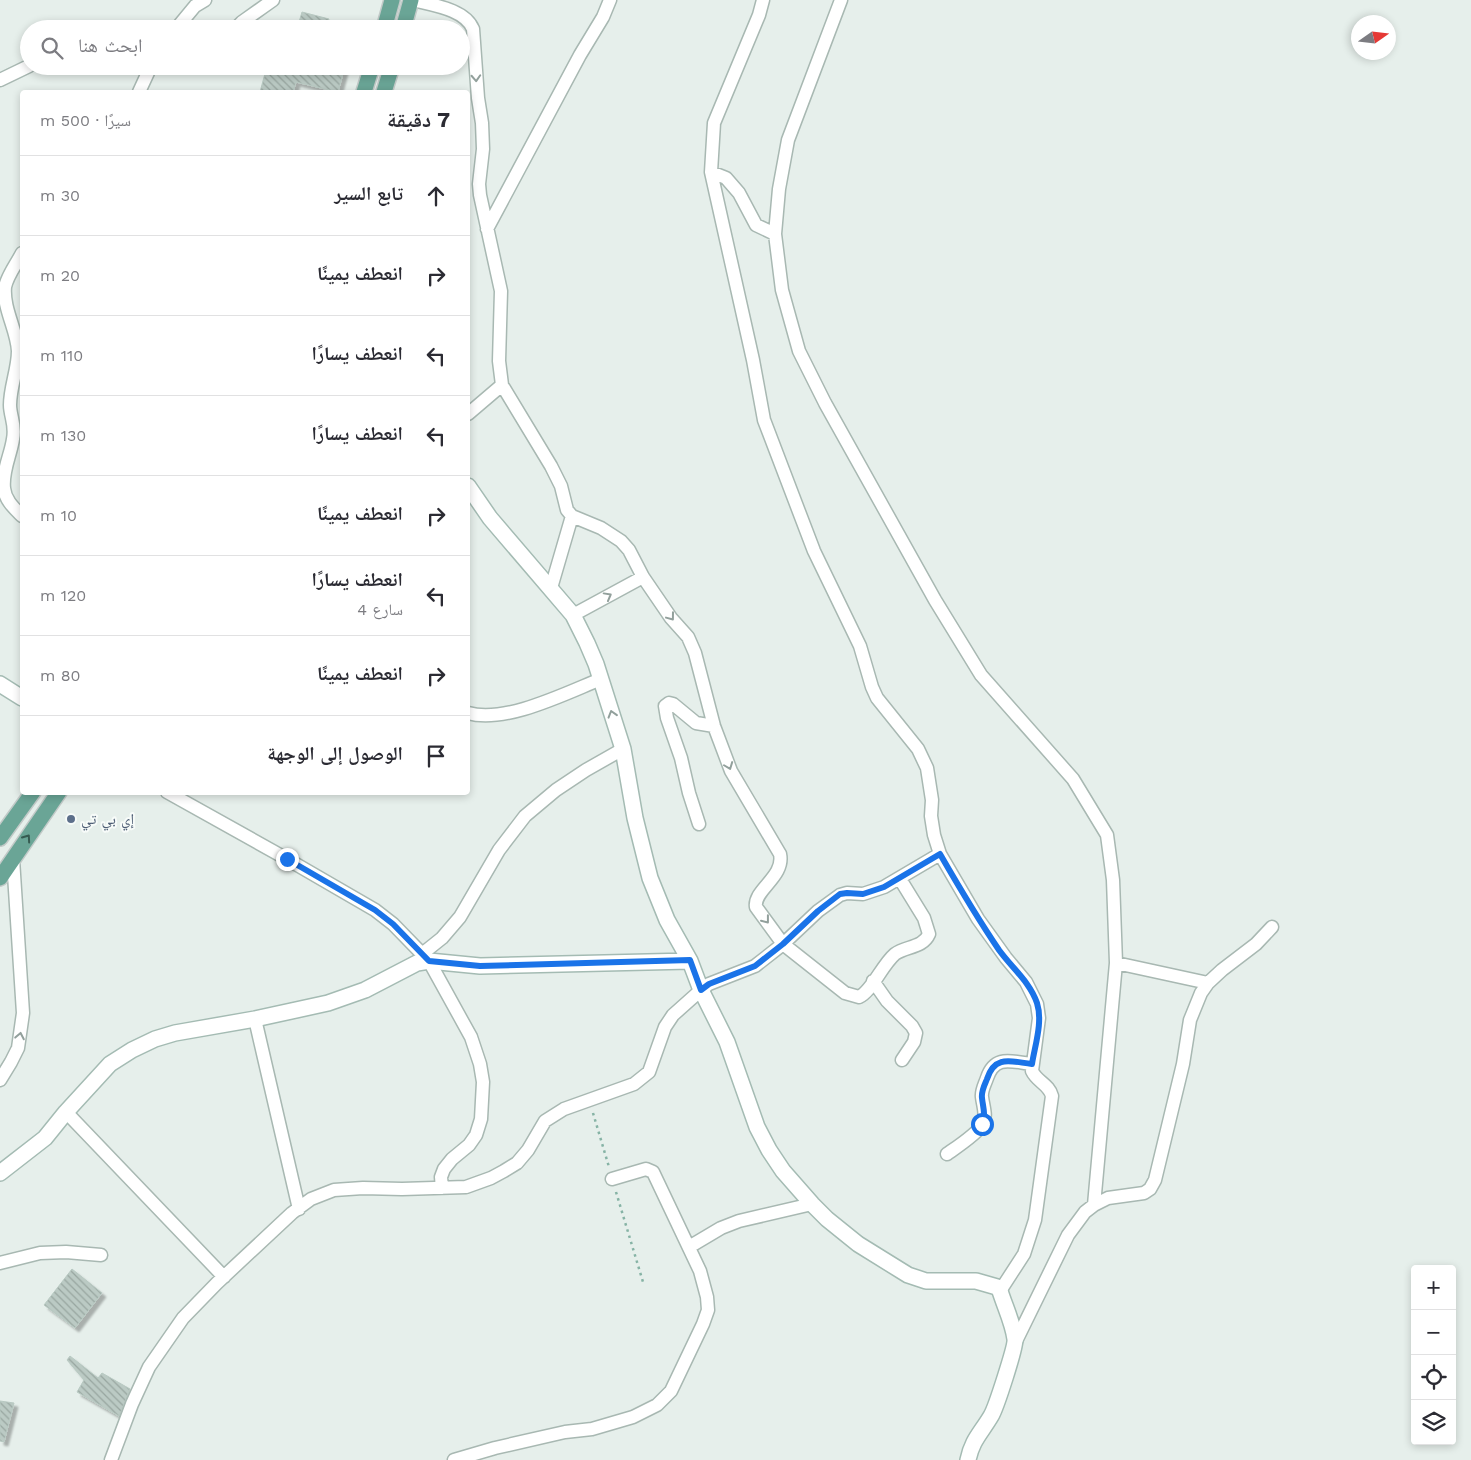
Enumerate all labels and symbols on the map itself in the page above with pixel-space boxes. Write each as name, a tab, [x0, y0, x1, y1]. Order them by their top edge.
north arrow	[1351, 15, 1396, 60]
one-way arrow	[471, 74, 482, 82]
one-way arrow	[603, 592, 612, 602]
one-way arrow	[665, 611, 673, 620]
one-way arrow	[608, 710, 618, 719]
one-way arrow	[723, 761, 733, 770]
place label: إي بي تي	[81, 810, 134, 831]
marker: إي بي تي	[65, 813, 77, 825]
one-way arrow	[21, 834, 31, 843]
route end	[276, 848, 299, 871]
one-way arrow	[761, 914, 769, 923]
one-way arrow	[14, 1031, 25, 1040]
route start	[971, 1113, 994, 1136]

